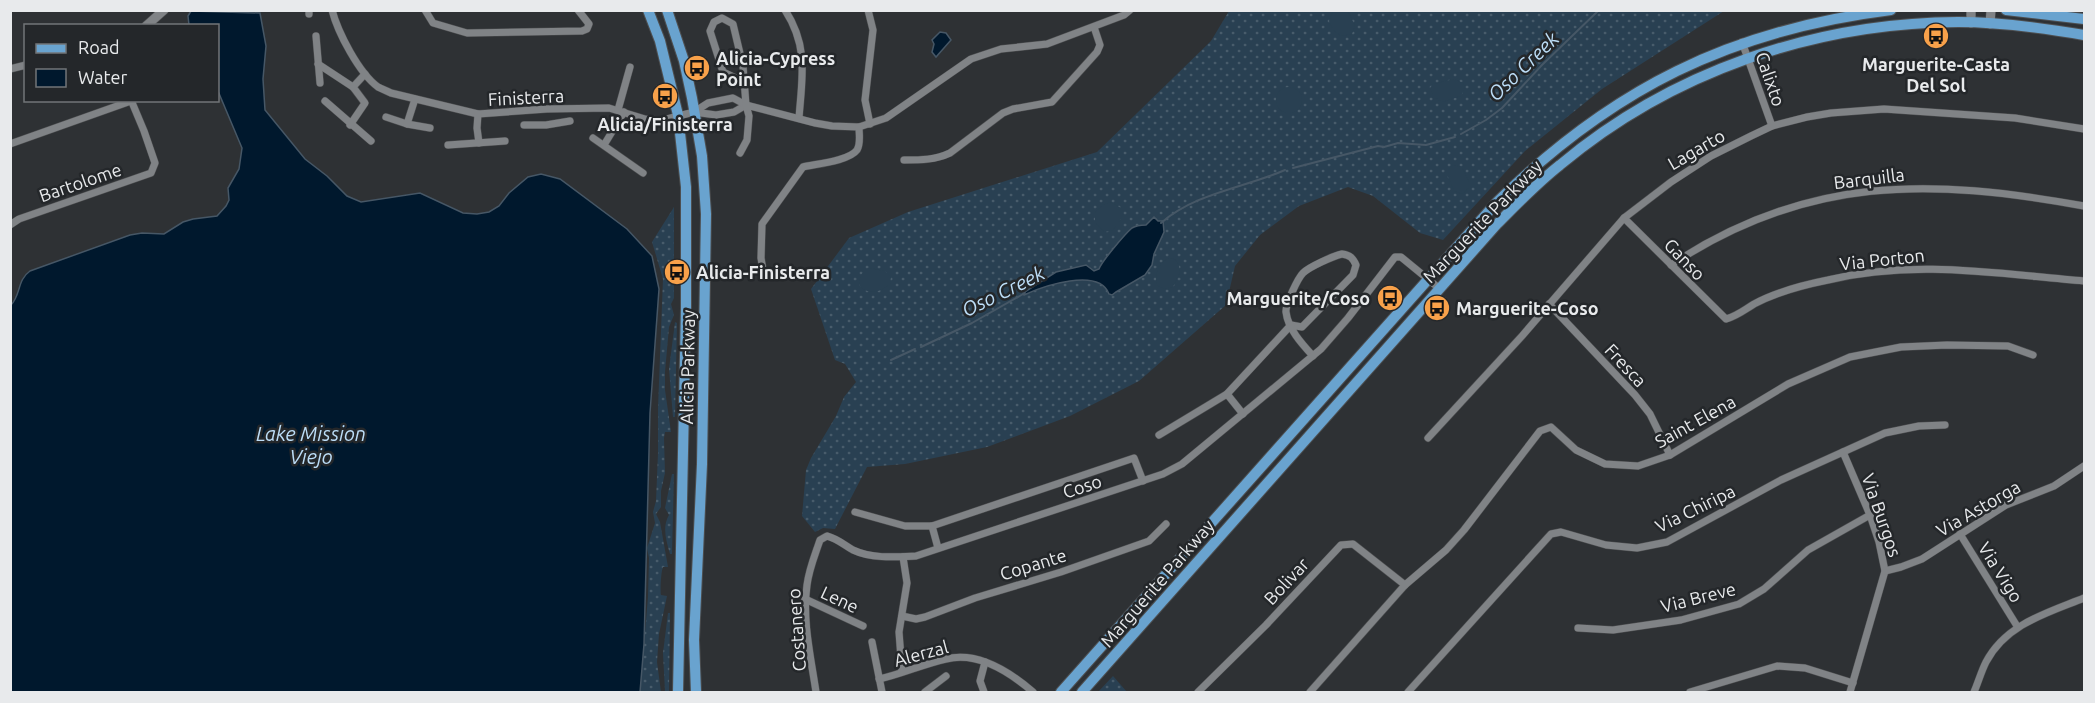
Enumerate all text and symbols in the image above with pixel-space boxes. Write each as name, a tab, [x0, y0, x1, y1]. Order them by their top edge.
bus stop icon: Marguerite-Casta Del Sol	[1921, 21, 1951, 51]
legend	[24, 24, 219, 102]
water label: Oso Creek	[1483, 26, 1564, 105]
text: Road	[78, 37, 120, 57]
place label: Alicia-Cypress Point	[716, 48, 835, 89]
street label: Calixto	[1752, 49, 1790, 109]
bus stop icon: Alicia-Cypress Point	[682, 53, 712, 83]
place label: Marguerite-Casta Del Sol	[1862, 54, 2010, 95]
text: Water	[78, 67, 128, 87]
bus stop icon: Alicia/Finisterra	[650, 81, 680, 111]
street label: Finisterra	[487, 85, 565, 109]
place label: Alicia/Finisterra	[597, 114, 733, 134]
street label: Lagarto	[1664, 125, 1728, 173]
street label: Marguerite Parkway	[1418, 155, 1546, 286]
street label: Bartolome	[36, 159, 124, 205]
street label: Barquilla	[1832, 164, 1906, 192]
street label: Ganso	[1661, 234, 1709, 284]
street label: Via Porton	[1838, 245, 1926, 273]
bus stop icon: Alicia-Finisterra	[662, 257, 692, 287]
water label: Oso Creek	[958, 261, 1049, 321]
place label: Alicia-Finisterra	[696, 262, 830, 282]
bus stop icon: Marguerite/Coso	[1375, 283, 1405, 313]
place label: Marguerite/Coso	[1227, 288, 1370, 308]
bus stop icon: Marguerite-Coso	[1422, 293, 1452, 323]
place label: Marguerite-Coso	[1456, 298, 1598, 318]
street label: Alicia Parkway	[676, 309, 698, 424]
street label: Fresca	[1601, 339, 1651, 391]
street label: Saint Elena	[1651, 391, 1739, 451]
water label: Lake Mission Viejo	[256, 422, 366, 468]
street label: Coso	[1060, 470, 1104, 502]
street label: Via Burgos	[1858, 471, 1906, 560]
street label: Via Astorga	[1933, 476, 2023, 540]
street label: Via Chiripa	[1652, 480, 1738, 536]
street label: Marguerite Parkway	[1096, 515, 1218, 651]
street label: Via Vigo	[1975, 538, 2027, 606]
street label: Copante	[997, 544, 1069, 584]
street label: Bolivar	[1260, 554, 1312, 608]
street label: Via Breve	[1658, 578, 1738, 616]
street label: Lene	[818, 582, 862, 616]
street label: Costanero	[783, 588, 809, 672]
street label: Alerzal	[892, 636, 951, 670]

